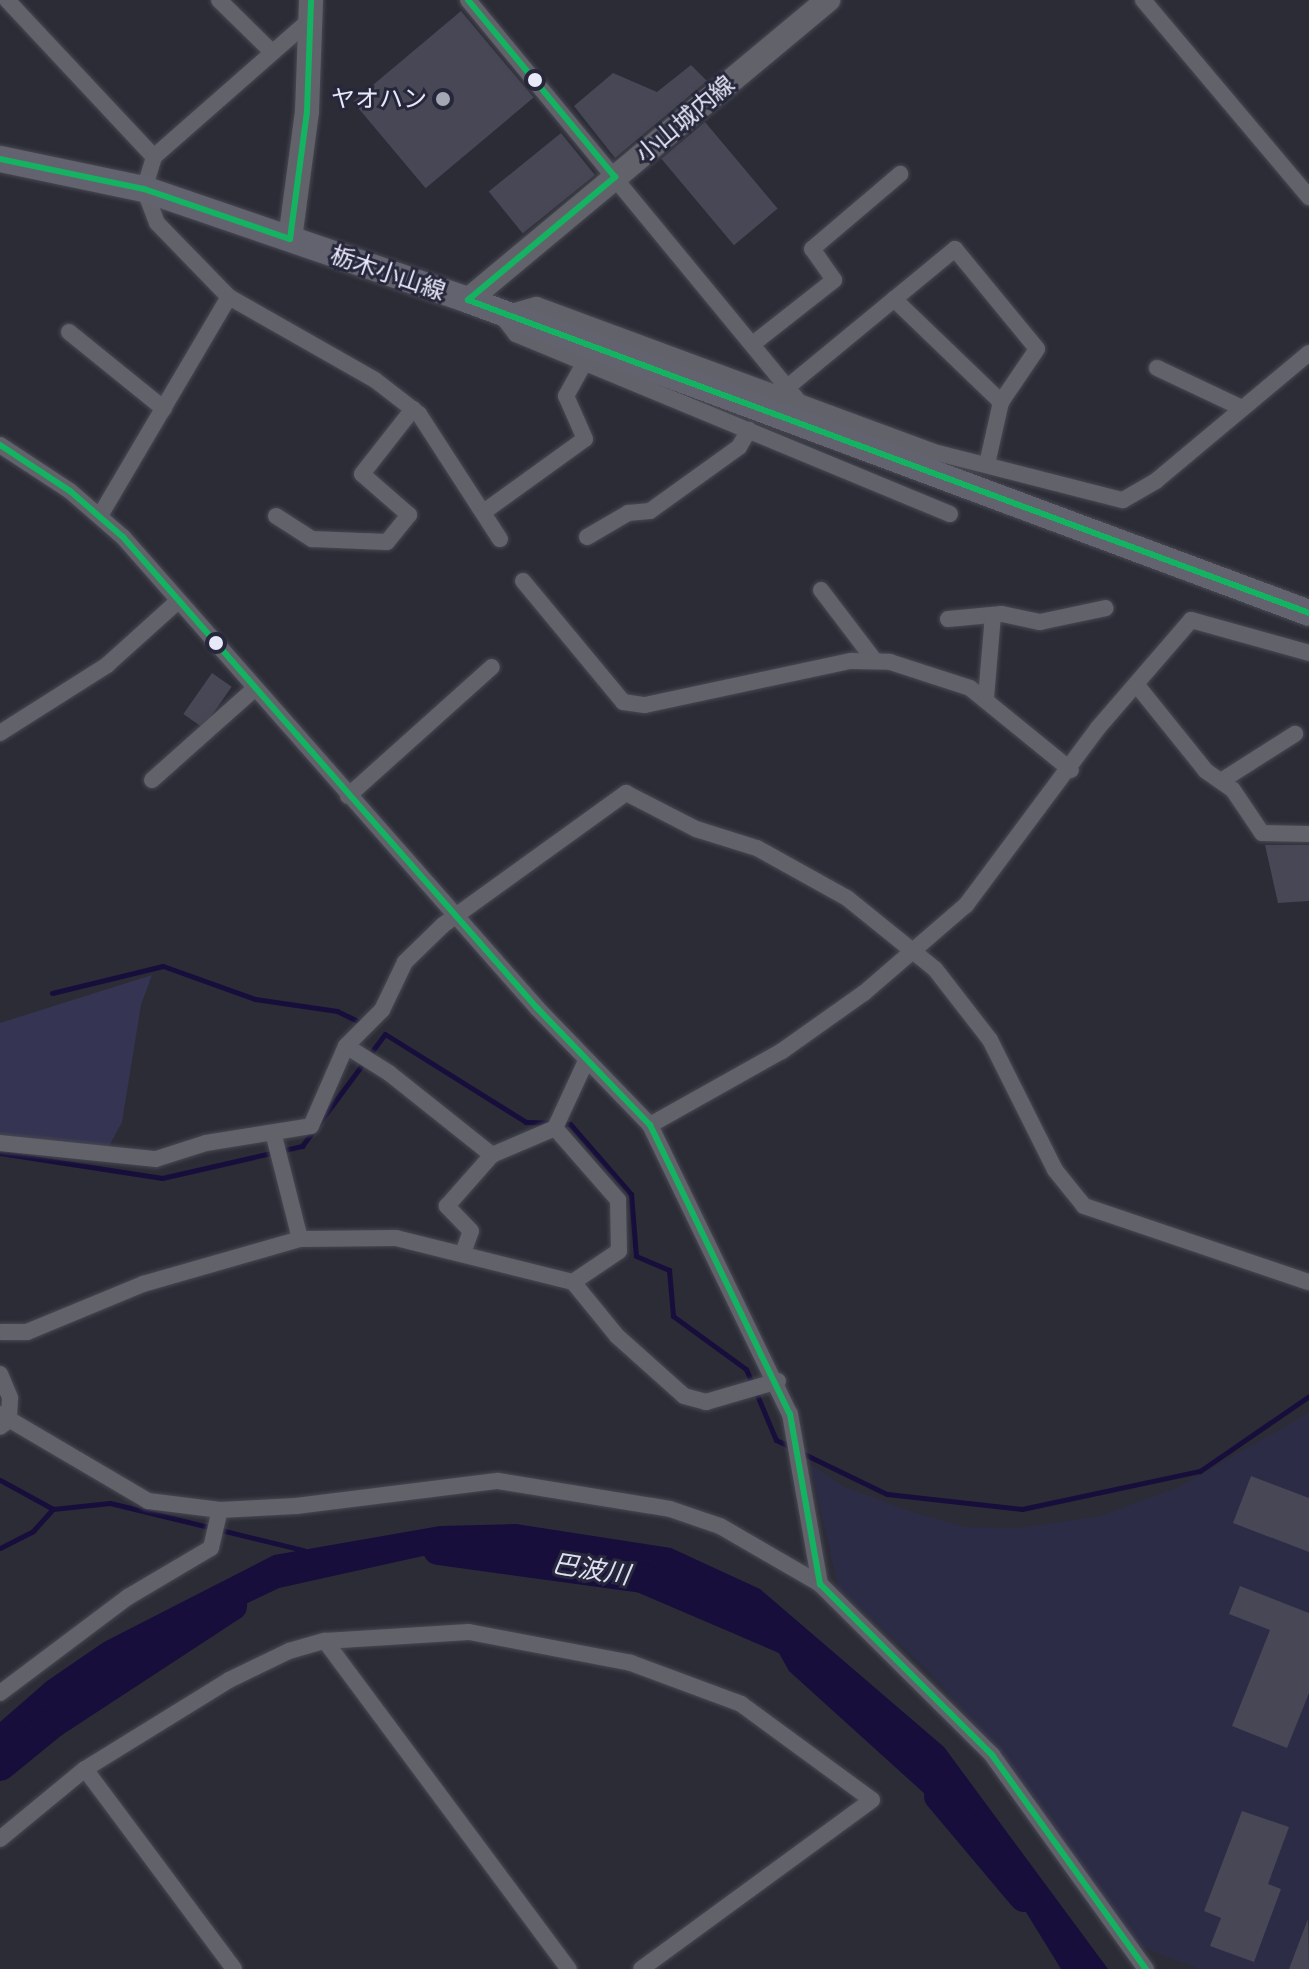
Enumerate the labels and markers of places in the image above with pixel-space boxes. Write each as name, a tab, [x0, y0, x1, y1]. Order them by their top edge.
unlabelled marker	[527, 72, 543, 88]
place label: ヤオハン	[331, 85, 427, 113]
marker: ヤオハン	[434, 90, 452, 108]
unlabelled marker	[208, 635, 224, 651]

